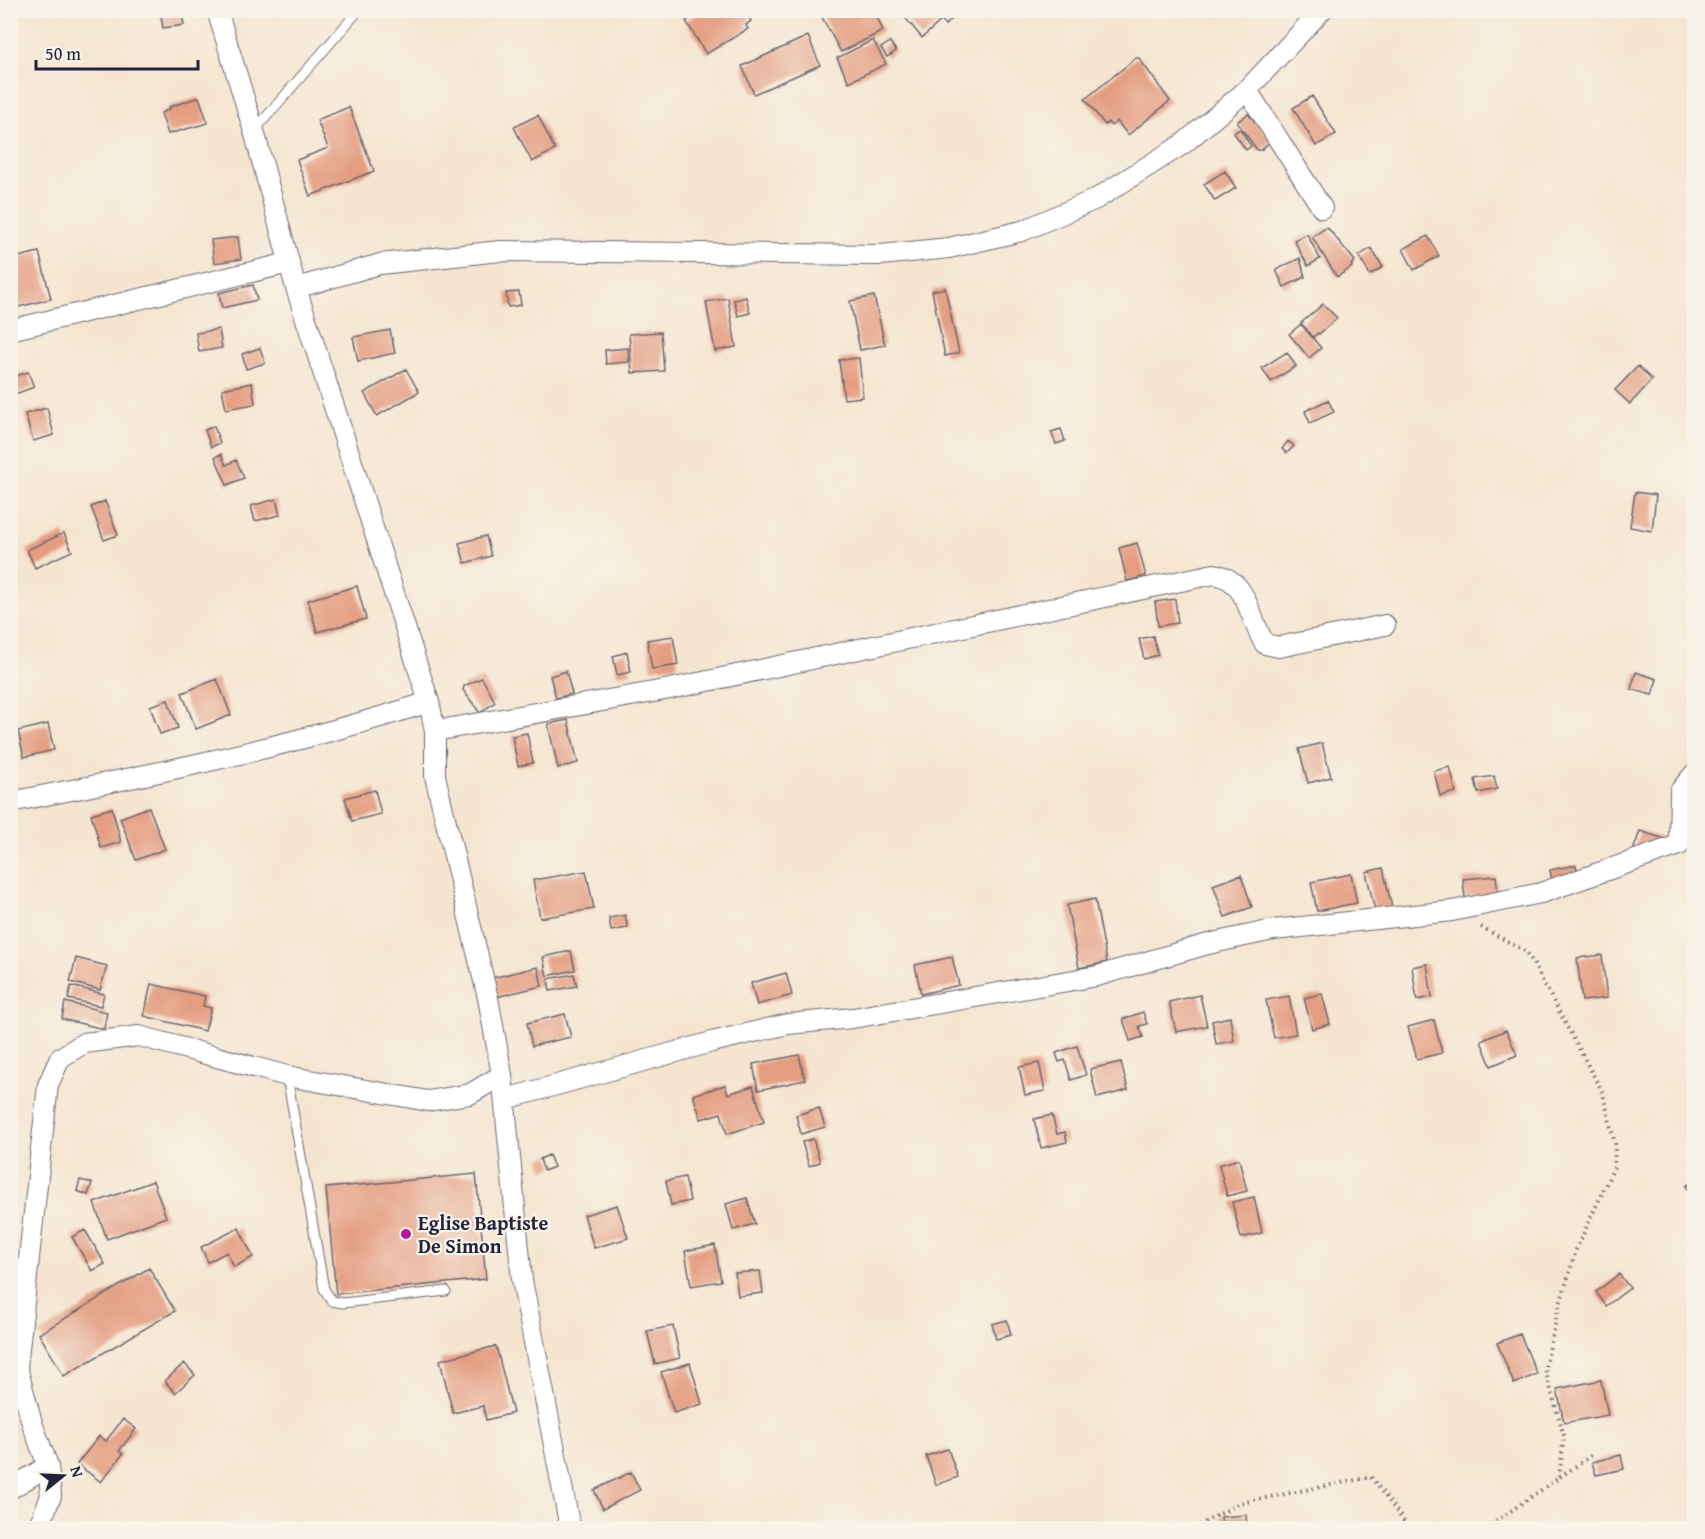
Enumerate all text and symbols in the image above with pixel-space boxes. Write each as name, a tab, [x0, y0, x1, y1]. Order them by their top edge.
scale bar	[36, 33, 198, 71]
text: 50 m	[45, 40, 81, 67]
place label: Eglise Baptiste De Simon	[418, 1208, 548, 1260]
marker: Eglise Baptiste De Simon	[399, 1227, 413, 1241]
north arrow	[33, 1446, 93, 1506]
text: N	[64, 1463, 90, 1480]

